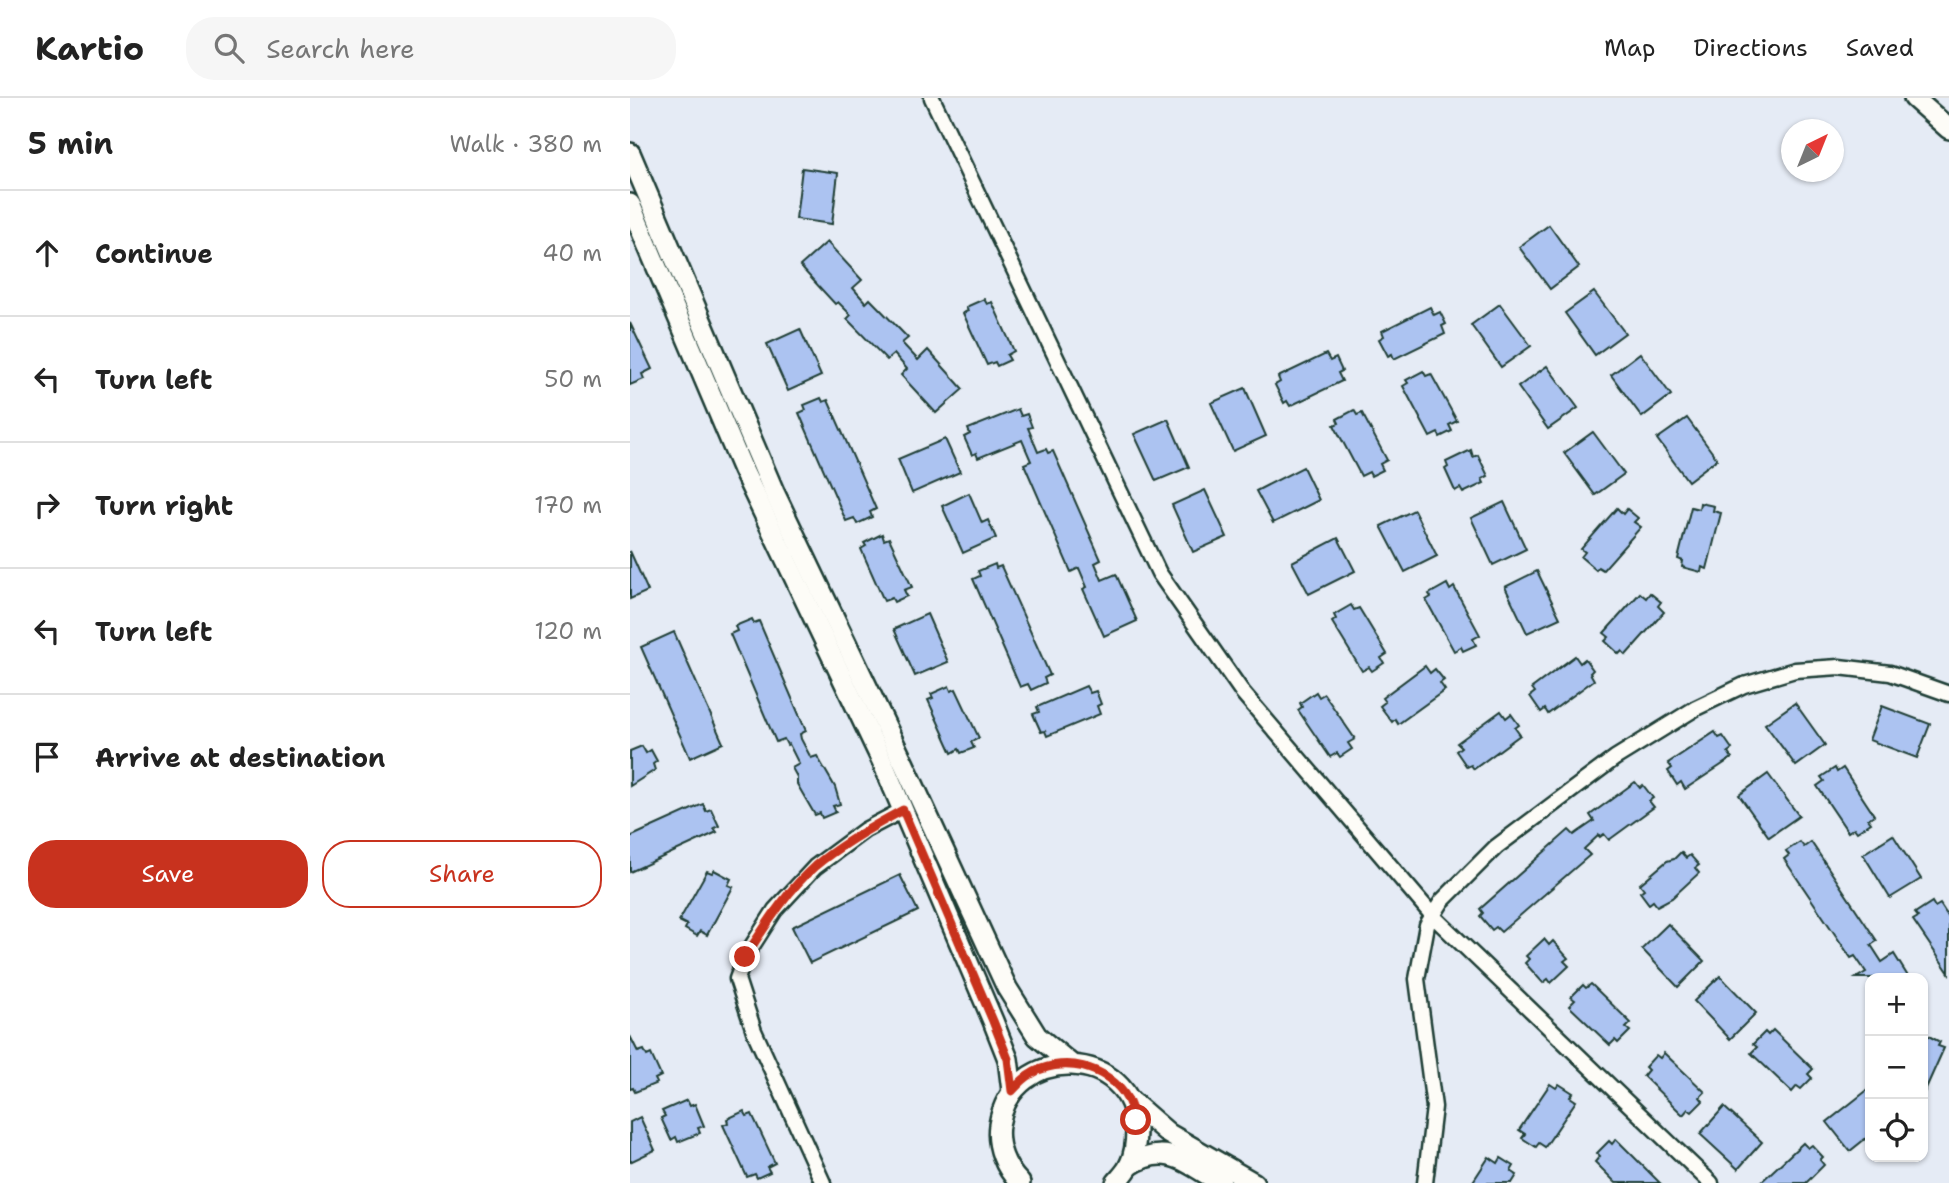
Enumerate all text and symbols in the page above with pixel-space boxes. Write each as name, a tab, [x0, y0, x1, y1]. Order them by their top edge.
search box	[186, 17, 676, 80]
text: Kartio	[35, 26, 144, 71]
icon: search	[210, 29, 248, 67]
text: Search here	[266, 31, 415, 66]
text: Map	[1604, 32, 1655, 64]
text: Directions	[1693, 32, 1808, 64]
text: Saved	[1846, 32, 1914, 64]
north arrow	[1781, 119, 1844, 182]
text: 5 min	[28, 123, 113, 164]
text: Walk · 380 m	[449, 129, 602, 159]
icon: ahead	[28, 234, 66, 272]
text: Continue	[95, 236, 213, 271]
text: 40 m	[542, 238, 602, 268]
icon: left	[28, 360, 66, 398]
text: Turn left	[95, 362, 212, 397]
text: 50 m	[544, 364, 602, 394]
icon: right	[28, 486, 66, 524]
text: Turn right	[95, 488, 233, 523]
text: 170 m	[534, 490, 602, 520]
icon: left	[28, 612, 66, 650]
text: Turn left	[95, 614, 212, 649]
text: 120 m	[534, 616, 602, 646]
icon: arrive	[28, 738, 66, 776]
text: Arrive at destination	[95, 740, 385, 775]
button: Save	[28, 840, 308, 908]
button: Share	[322, 840, 602, 908]
route end	[729, 941, 760, 972]
map controls	[1865, 973, 1928, 1162]
button: +	[1865, 973, 1928, 1036]
button: −	[1865, 1036, 1928, 1099]
button: locate	[1865, 1099, 1928, 1162]
route start	[1120, 1104, 1151, 1135]

